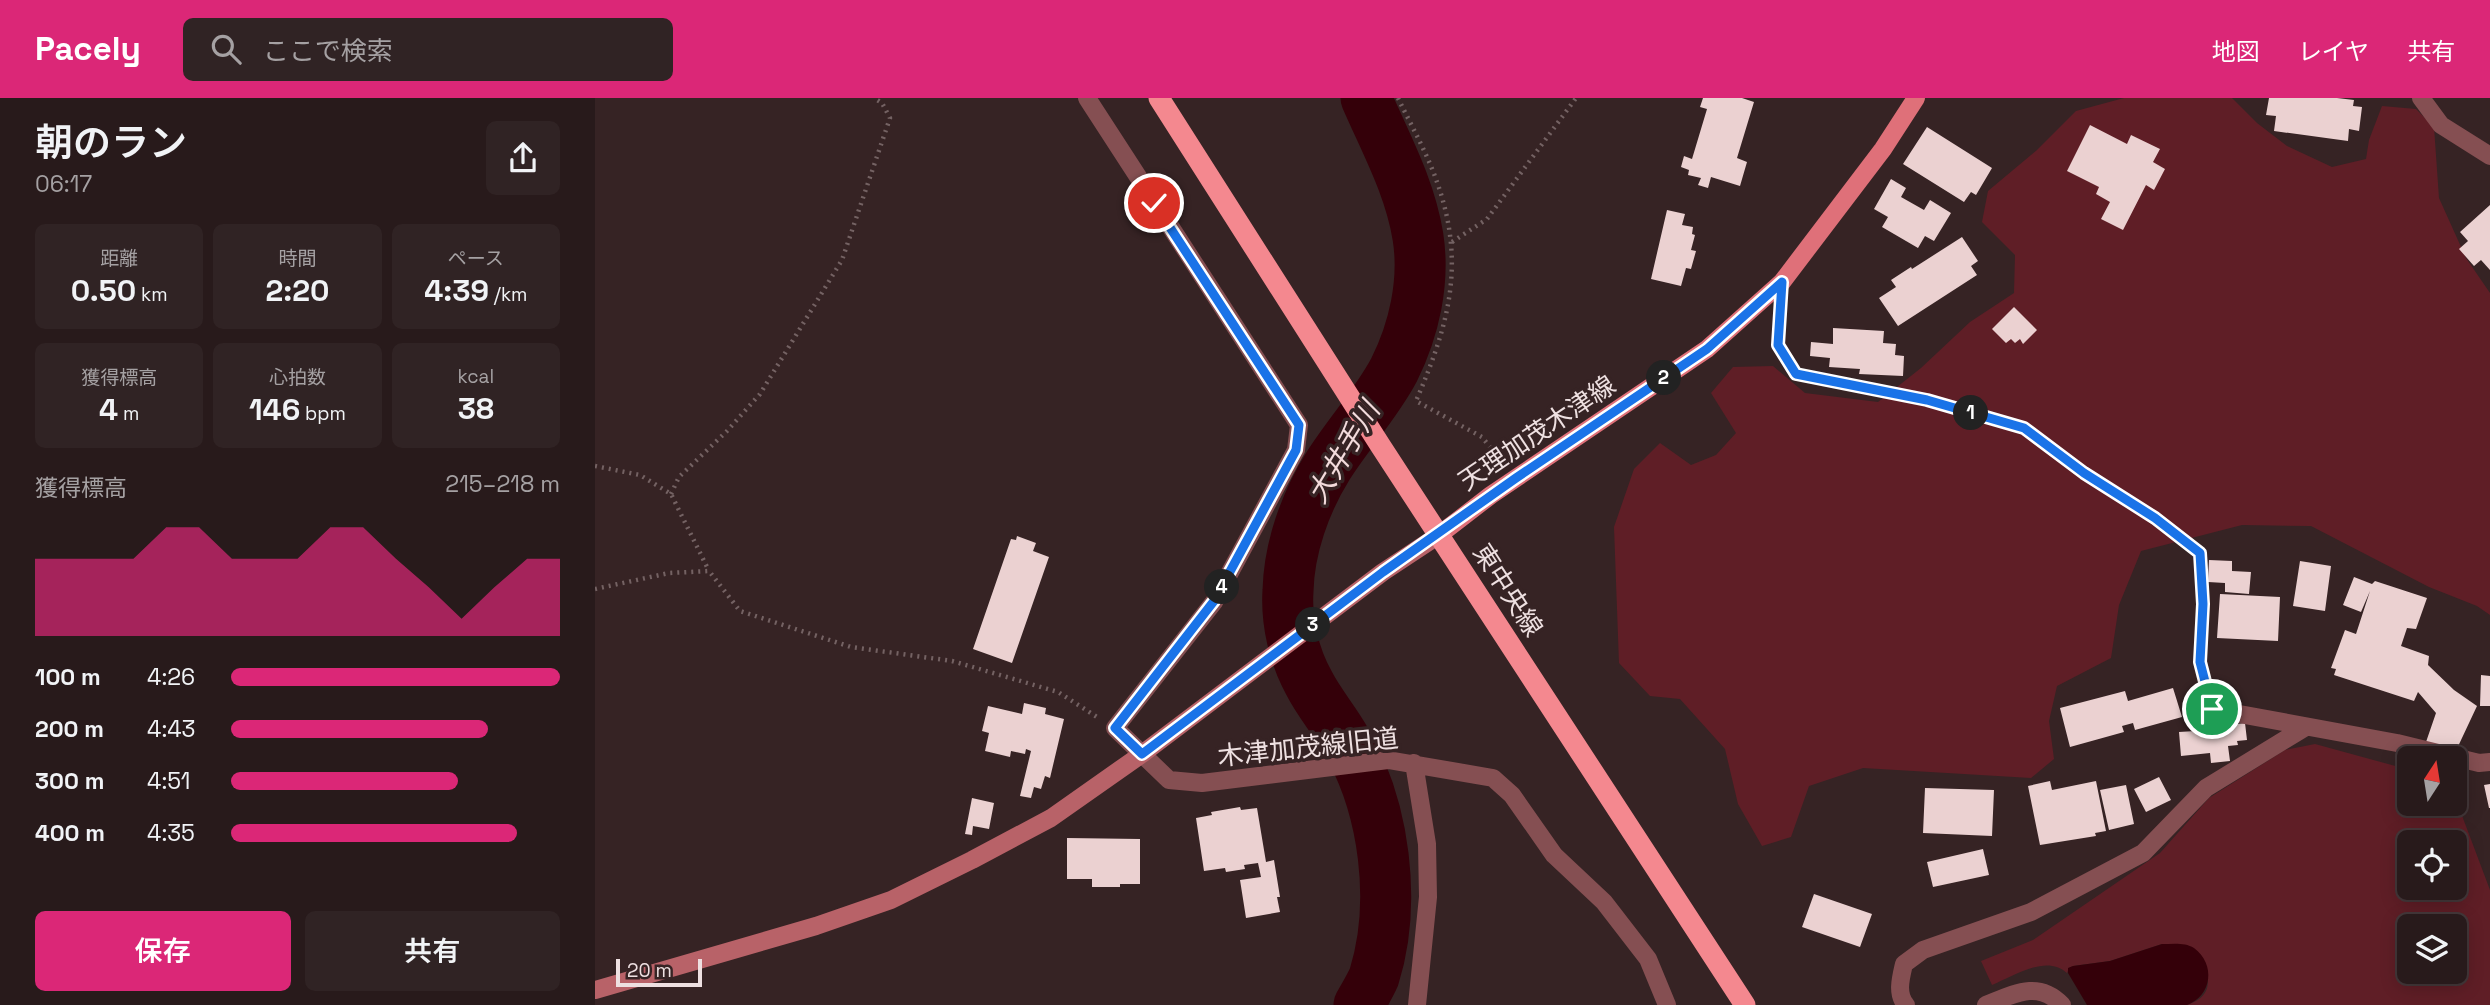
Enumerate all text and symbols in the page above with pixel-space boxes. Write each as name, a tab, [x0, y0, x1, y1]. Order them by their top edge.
search box	[183, 18, 673, 81]
text: Pacely	[35, 28, 141, 70]
icon: search	[207, 30, 245, 68]
text: ここで検索	[263, 34, 393, 68]
text: 地図	[2212, 36, 2260, 67]
text: レイヤ	[2298, 36, 2369, 67]
text: 共有	[2407, 36, 2455, 67]
text: 朝のラン	[35, 119, 187, 167]
button: share	[486, 121, 560, 195]
text: 06:17	[35, 169, 92, 199]
pin	[1124, 173, 1184, 233]
icon: check	[1135, 184, 1173, 222]
text: 距離	[100, 246, 138, 271]
text: 時間	[278, 246, 317, 271]
text: ペース	[448, 246, 504, 271]
text: 0.50	[71, 271, 136, 310]
text: 2:20	[265, 271, 330, 310]
text: 4:39	[424, 271, 489, 310]
text: km	[136, 282, 168, 307]
text: /km	[489, 282, 527, 307]
pin: 2	[1647, 360, 1681, 396]
text: kcal	[457, 364, 494, 389]
text: 獲得標高	[81, 365, 157, 390]
text: 心拍数	[269, 365, 326, 390]
text: 2	[1658, 365, 1669, 390]
street label: 天理加茂木津線	[1452, 368, 1622, 498]
text: 38	[458, 389, 494, 428]
text: 4	[99, 390, 118, 429]
text: 146	[249, 390, 300, 429]
water label: 大井手川	[1299, 392, 1389, 509]
pin: 1	[1953, 396, 1989, 430]
text: 1	[1966, 400, 1975, 425]
text: m	[118, 401, 139, 426]
text: bpm	[300, 401, 346, 426]
text: 215–218 m	[445, 469, 560, 499]
text: 獲得標高	[35, 473, 127, 503]
street label: 東中央線	[1465, 537, 1551, 643]
pin: 4	[1205, 570, 1239, 604]
text: 4	[1215, 574, 1228, 599]
pin: 3	[1295, 608, 1331, 642]
text: 3	[1307, 612, 1318, 637]
text: 100 m	[35, 662, 101, 692]
text: 4:26	[147, 662, 195, 692]
pin	[2182, 679, 2242, 739]
icon: arrive	[2193, 690, 2231, 728]
text: 200 m	[35, 714, 104, 744]
text: 4:43	[147, 714, 195, 744]
street label: 木津加茂線旧道	[1216, 721, 1400, 773]
north arrow	[2397, 746, 2467, 816]
map controls	[2397, 746, 2467, 984]
text: 300 m	[35, 766, 104, 796]
text: 4:51	[147, 766, 190, 796]
text: 400 m	[35, 818, 105, 848]
text: 4:35	[147, 818, 195, 848]
button: locate	[2397, 830, 2467, 900]
button: 保存	[35, 911, 291, 991]
button: 共有	[305, 911, 560, 991]
button: layers	[2397, 914, 2467, 984]
scale bar	[616, 956, 702, 988]
text: 20 m	[627, 958, 672, 983]

